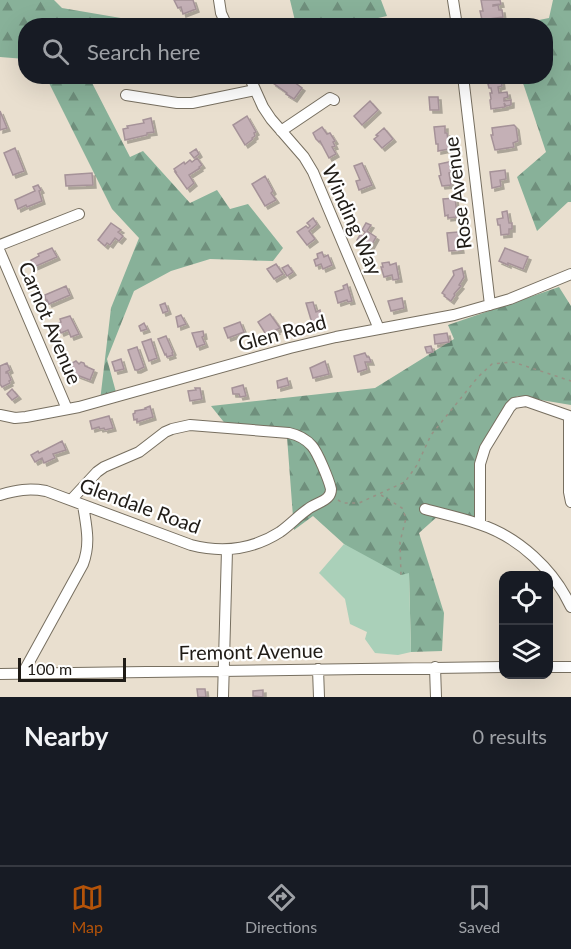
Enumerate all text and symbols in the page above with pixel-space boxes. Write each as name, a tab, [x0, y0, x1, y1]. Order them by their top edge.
search box	[18, 18, 553, 84]
icon: search	[39, 35, 72, 68]
text: Search here	[87, 38, 200, 65]
street label: Rose Avenue	[438, 136, 476, 251]
street label: Winding Way	[318, 161, 388, 279]
street label: Carnot Avenue	[14, 258, 88, 387]
street label: Glen Road	[235, 309, 329, 355]
street label: Glendale Road	[77, 472, 204, 538]
map controls	[499, 571, 553, 679]
button: locate	[499, 571, 553, 625]
button: layers	[499, 625, 553, 679]
street label: Fremont Avenue	[179, 638, 323, 664]
scale bar	[18, 655, 126, 682]
text: 100 m	[27, 659, 72, 678]
text: Nearby	[24, 720, 109, 752]
text: 0 results	[472, 724, 547, 748]
tab: Map	[71, 881, 104, 936]
tab: Directions	[245, 881, 317, 936]
tab: Saved	[459, 881, 500, 936]

